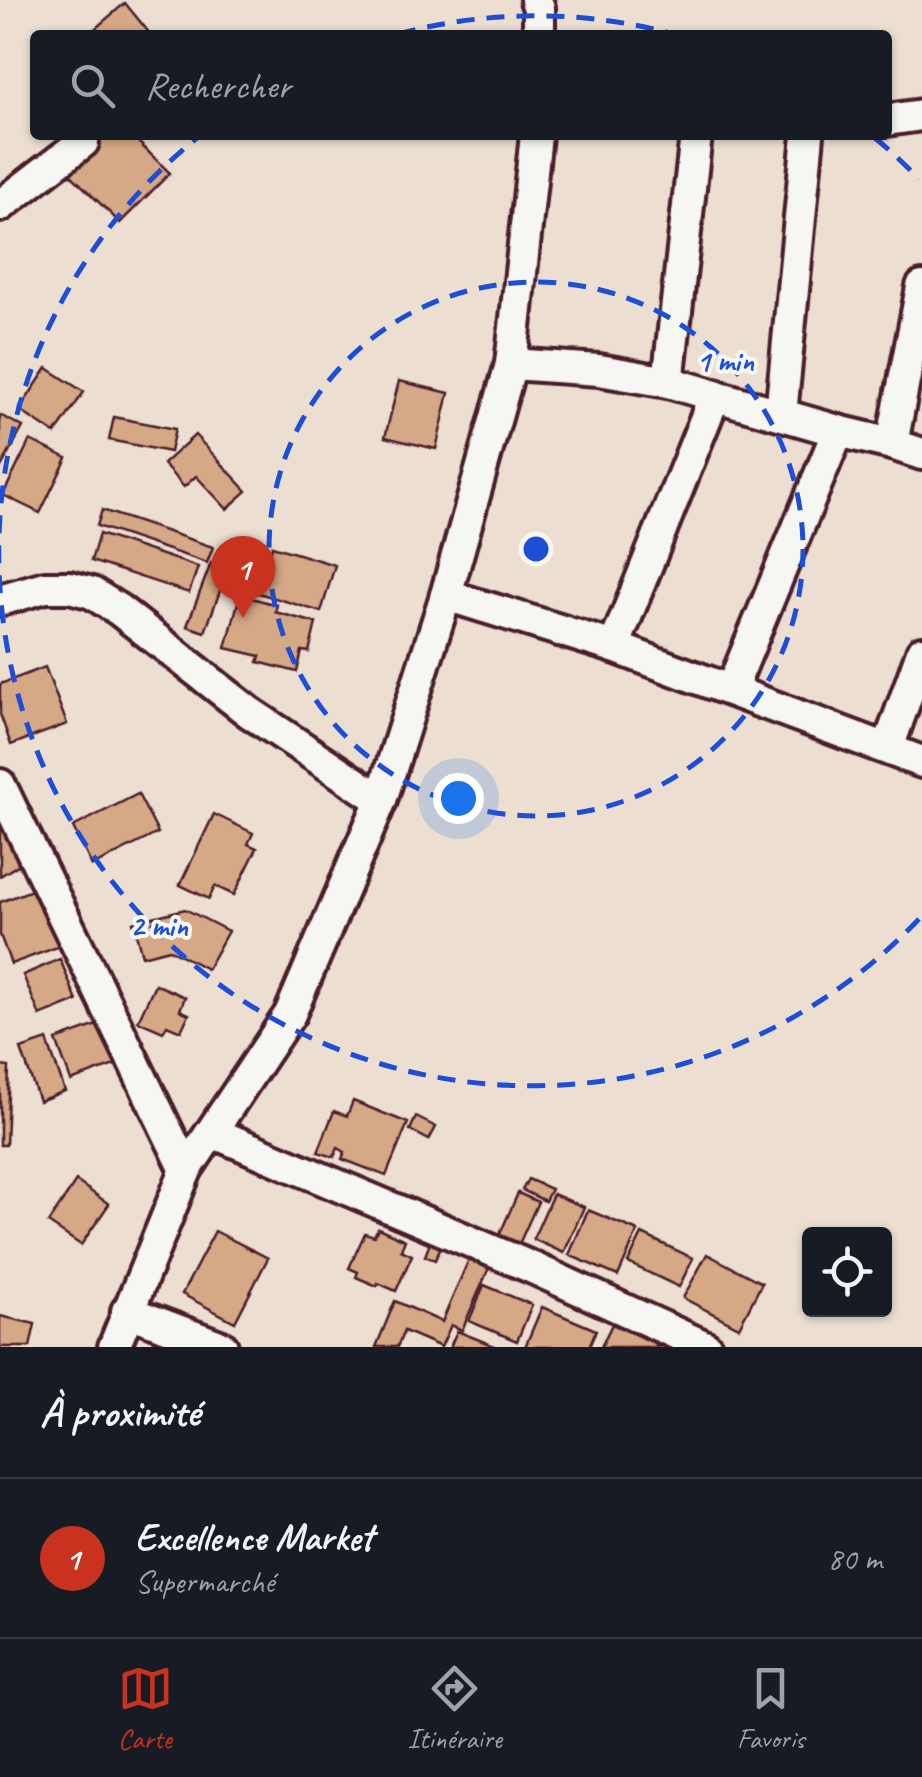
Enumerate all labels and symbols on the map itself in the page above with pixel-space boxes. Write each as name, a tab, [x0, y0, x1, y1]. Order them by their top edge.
text: 1 min	[696, 342, 755, 380]
centre of rings	[518, 531, 554, 567]
pin: 1	[210, 536, 276, 618]
your location	[433, 773, 484, 824]
text: 2 min	[130, 907, 189, 945]

